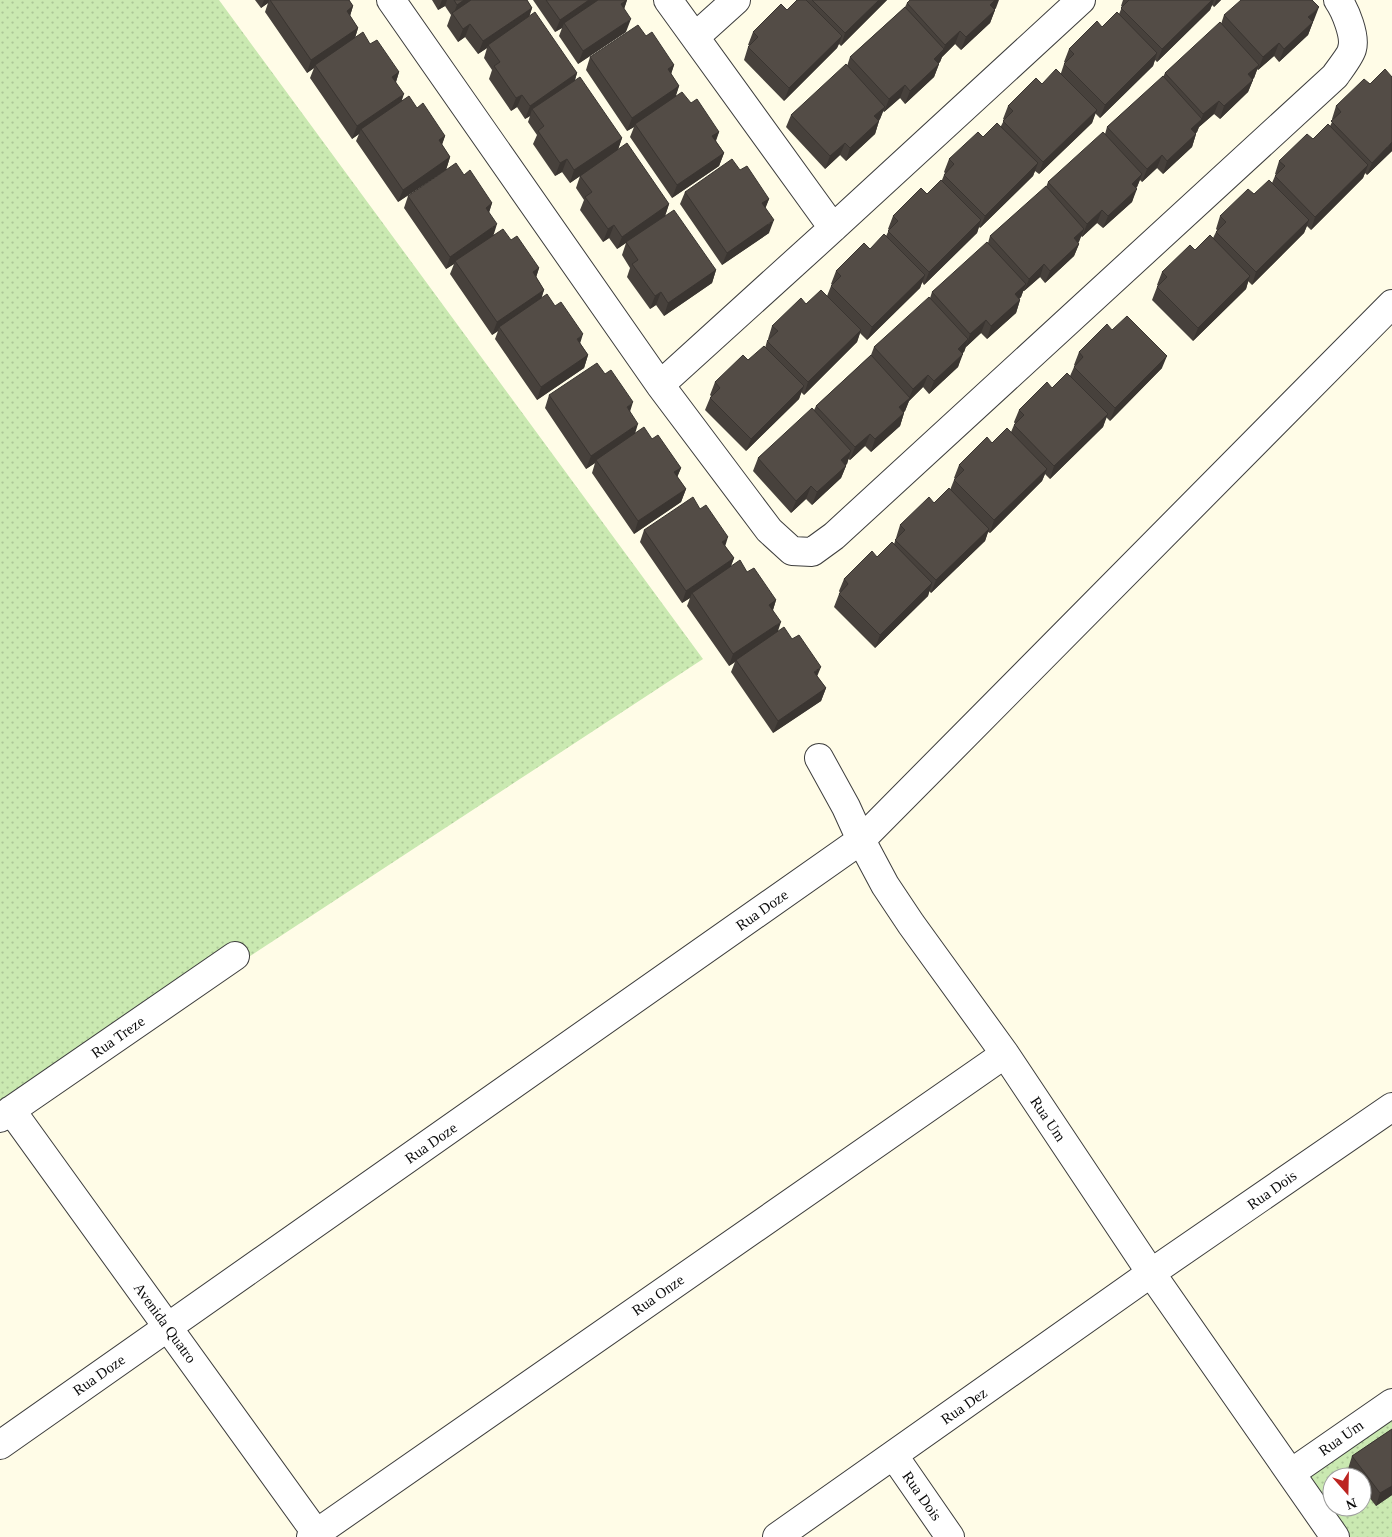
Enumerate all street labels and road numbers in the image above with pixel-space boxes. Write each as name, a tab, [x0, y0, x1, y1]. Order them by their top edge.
street label: Rua Doze	[733, 886, 791, 934]
street label: Rua Treze	[88, 1013, 148, 1061]
street label: Rua Um	[1027, 1094, 1069, 1145]
street label: Rua Doze	[402, 1119, 460, 1167]
street label: Rua Dois	[1244, 1167, 1300, 1213]
street label: Rua Onze	[629, 1271, 687, 1319]
street label: Avenida Quatro	[131, 1280, 199, 1366]
street label: Rua Doze	[70, 1351, 128, 1399]
street label: Rua Dez	[938, 1384, 990, 1427]
street label: Rua Um	[1316, 1417, 1367, 1459]
street label: Rua Dois	[899, 1468, 945, 1524]

